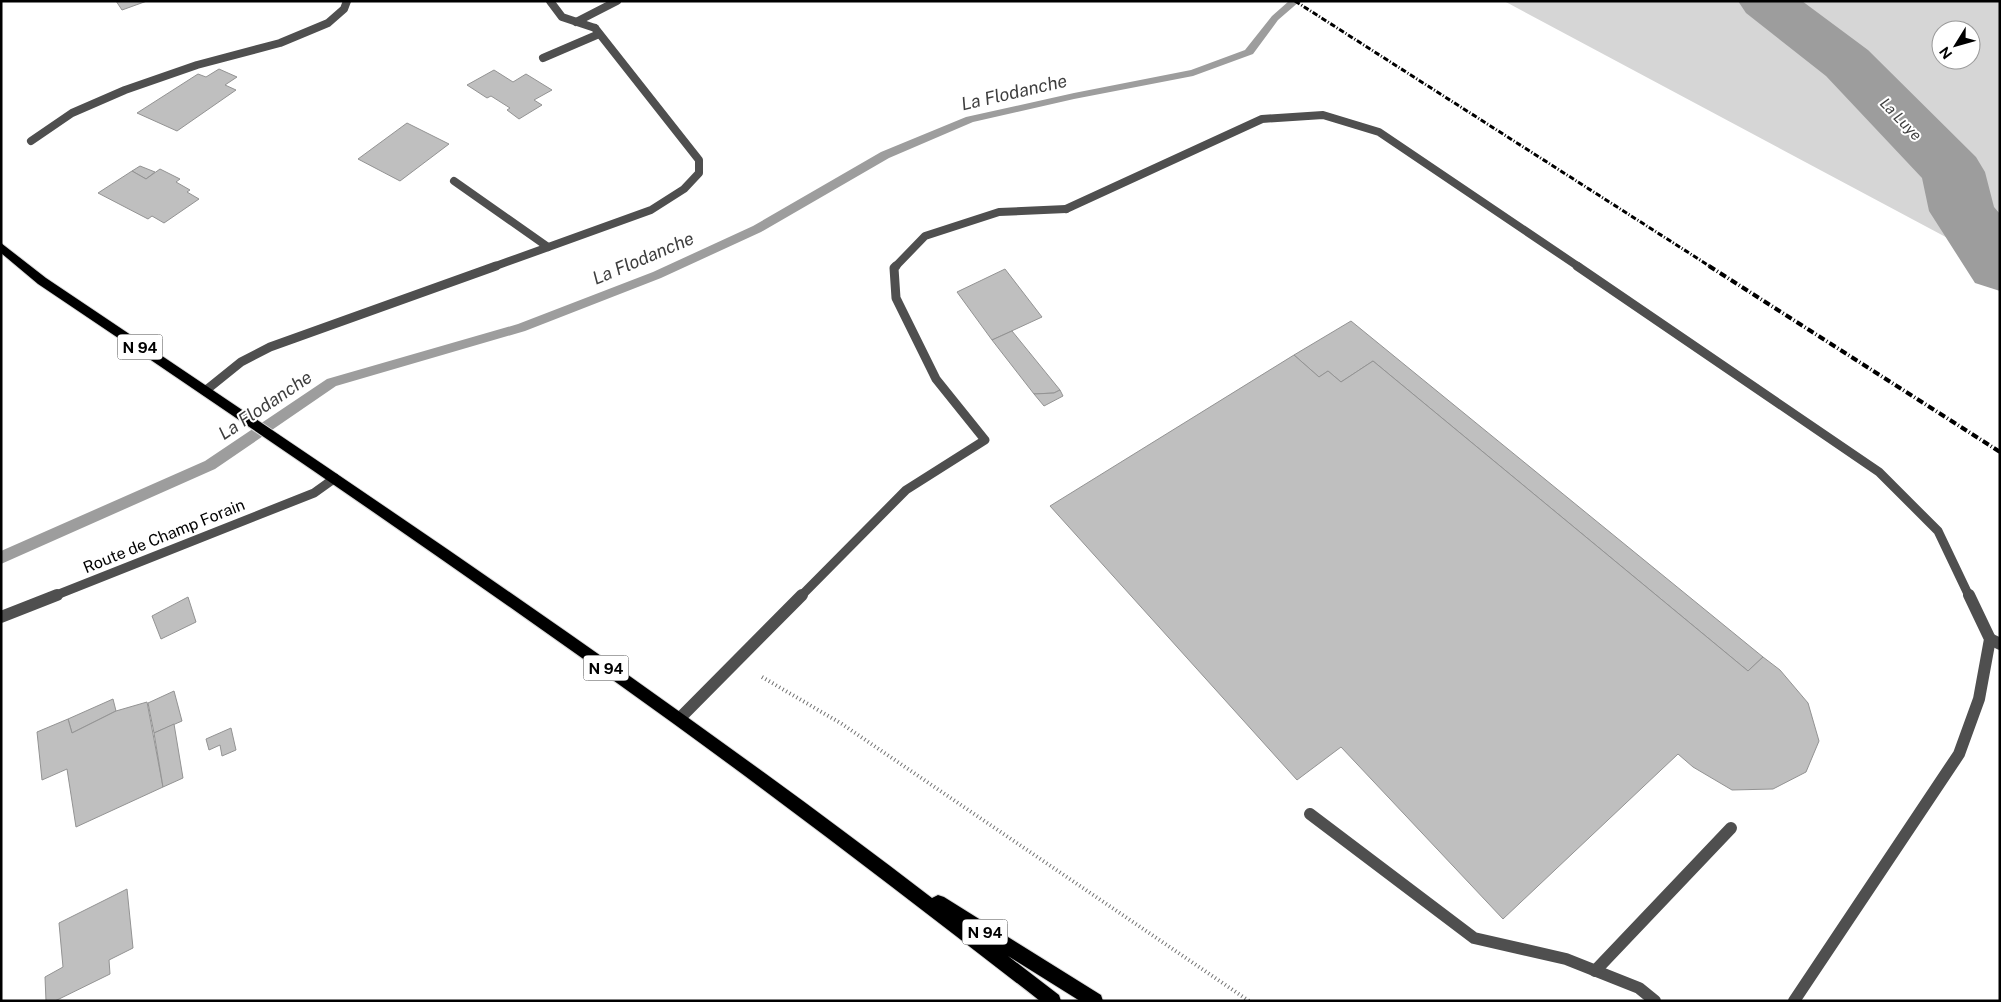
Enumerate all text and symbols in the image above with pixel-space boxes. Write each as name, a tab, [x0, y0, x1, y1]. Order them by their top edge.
north arrow	[1931, 20, 1981, 70]
text: N	[1936, 44, 1955, 62]
water label: La Flodanche	[959, 70, 1069, 114]
water label: La Luye	[1877, 94, 1925, 144]
water label: La Flodanche	[589, 227, 697, 289]
road number: N 94	[118, 334, 162, 360]
water label: La Flodanche	[214, 366, 316, 444]
street label: Route de Champ Forain	[80, 495, 248, 577]
road number: N 94	[584, 656, 628, 680]
road number: N 94	[962, 920, 1008, 944]

